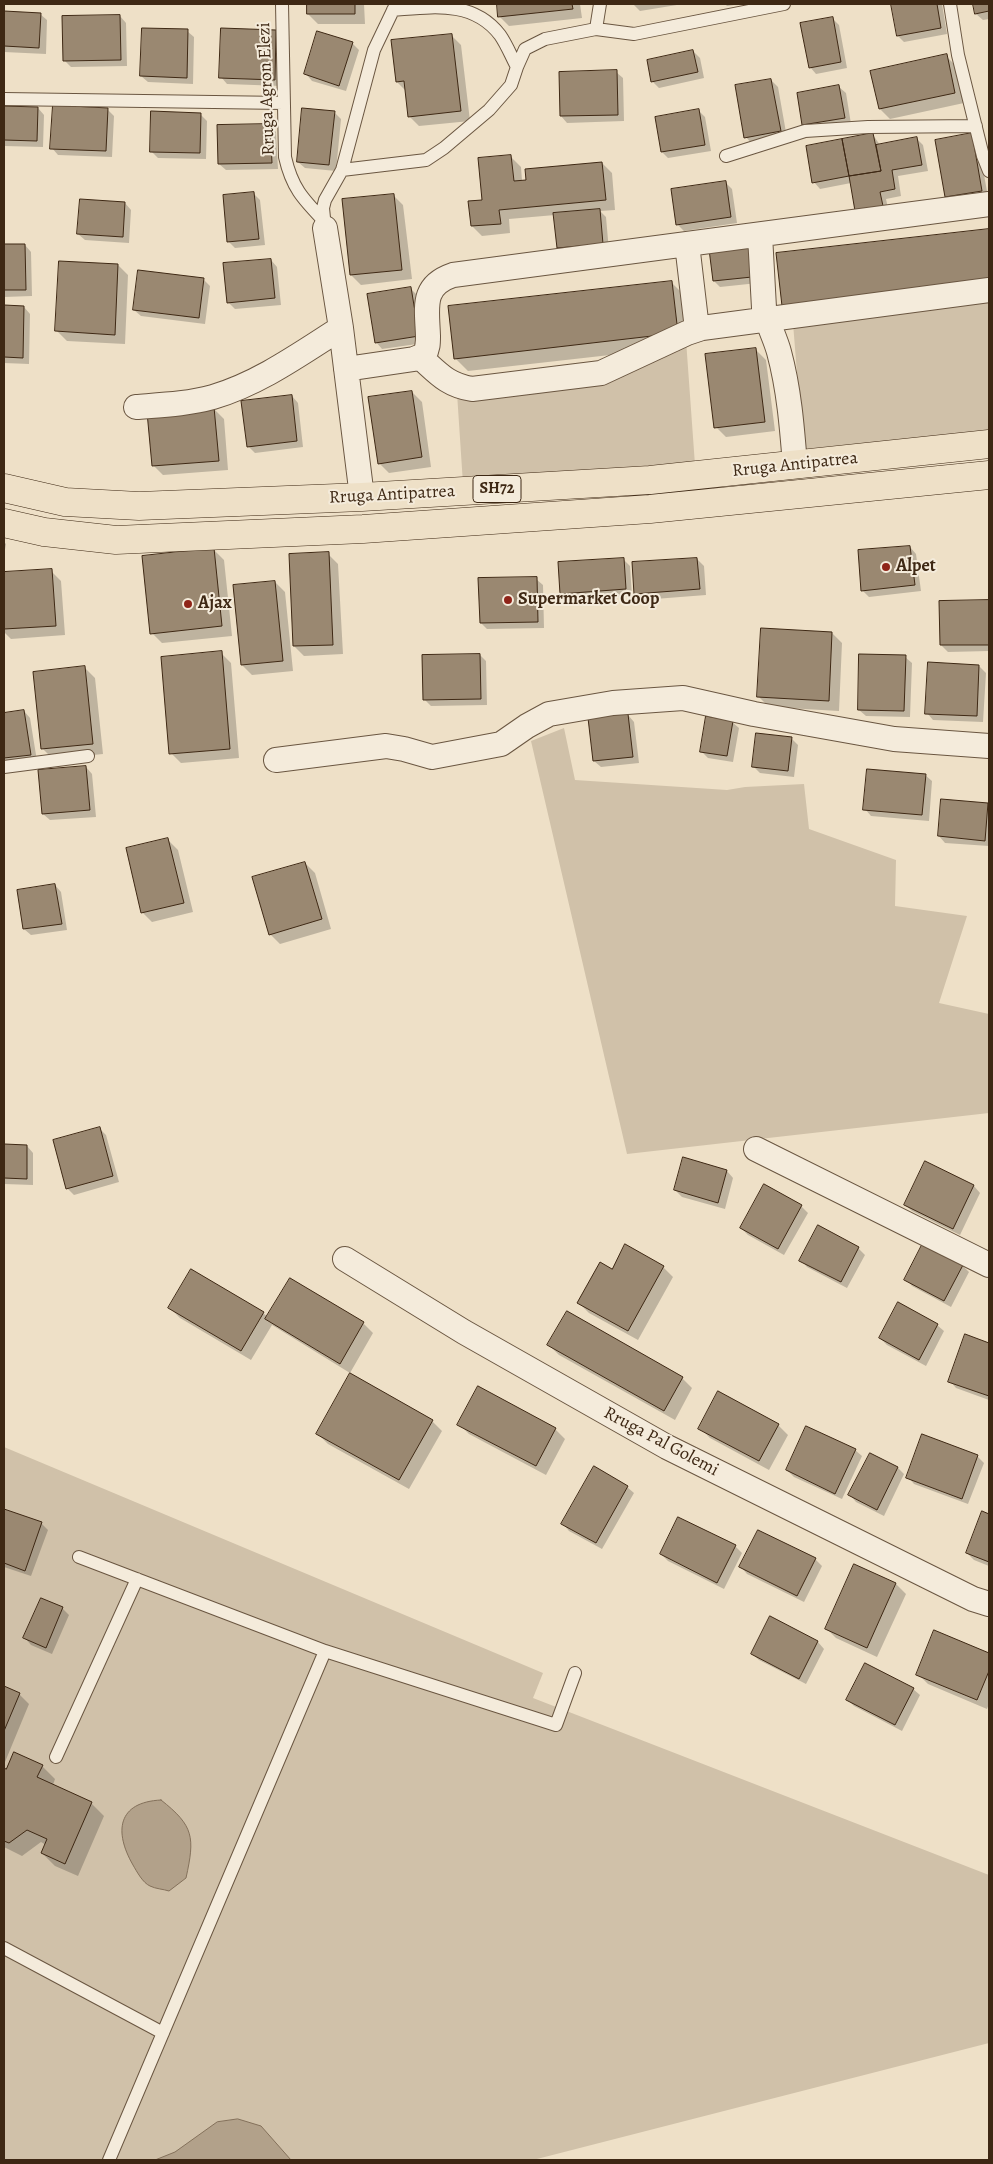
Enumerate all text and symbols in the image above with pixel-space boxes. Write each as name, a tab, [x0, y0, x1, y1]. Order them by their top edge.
street label: Rruga Agron Elezi	[254, 22, 280, 156]
street label: Rruga Antipatrea	[731, 448, 859, 482]
road number: SH72	[473, 476, 521, 502]
street label: Rruga Antipatrea	[328, 481, 456, 509]
place label: Alpet	[896, 556, 936, 578]
marker: Alpet	[880, 561, 892, 573]
place label: Supermarket Coop	[518, 589, 659, 611]
place label: Ajax	[198, 593, 232, 615]
marker: Supermarket Coop	[502, 594, 514, 606]
marker: Ajax	[182, 598, 194, 610]
street label: Rruga Pal Golemi	[600, 1403, 722, 1481]

